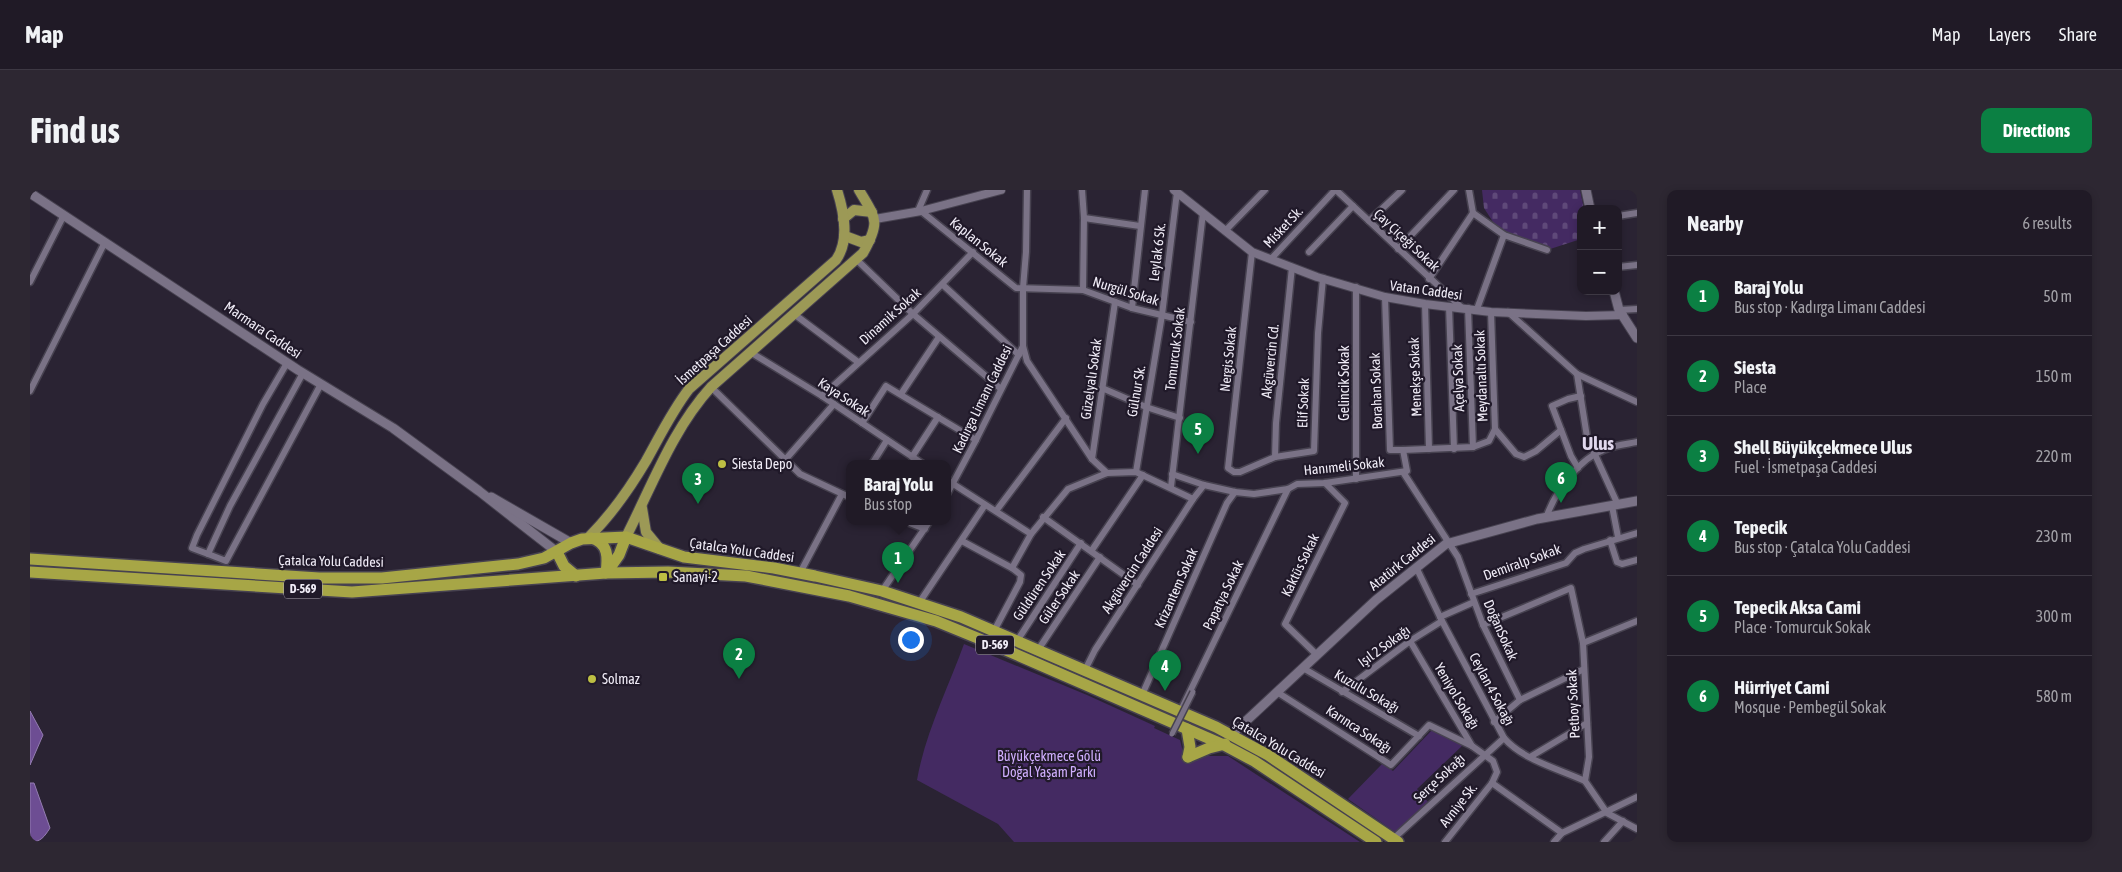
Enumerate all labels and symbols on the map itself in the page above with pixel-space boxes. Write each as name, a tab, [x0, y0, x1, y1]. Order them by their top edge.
street label: Misket Sk.	[1260, 203, 1306, 251]
street label: Çay Çiçeği Sokak	[1371, 206, 1443, 274]
street label: Kaplan Sokak	[947, 214, 1011, 270]
street label: Leylak 6 Sk.	[1145, 222, 1169, 282]
street label: Nurgül Sokak	[1091, 273, 1161, 309]
street label: Vatan Caddesi	[1389, 277, 1463, 303]
street label: Dinamik Sokak	[856, 284, 924, 348]
street label: Marmara Caddesi	[221, 298, 305, 362]
street label: Tomurcuk Sokak	[1162, 306, 1188, 392]
street label: İsmetpaşa Caddesi	[673, 312, 755, 388]
street label: Akgüvercin Cd.	[1258, 323, 1282, 399]
street label: Nergis Sokak	[1217, 325, 1239, 393]
street label: Meydanaltı Sokak	[1471, 330, 1491, 422]
street label: Menekşe Sokak	[1406, 337, 1424, 417]
street label: Güzelyalı Sokak	[1077, 338, 1105, 420]
street label: Kadırga Limanı Caddesi	[949, 342, 1015, 456]
street label: Açelya Sokak	[1449, 344, 1467, 412]
street label: Gelincik Sokak	[1336, 345, 1352, 421]
street label: Borahan Sokak	[1367, 352, 1385, 430]
street label: Gülnur Sk.	[1124, 364, 1148, 418]
street label: Kaya Sokak	[815, 374, 873, 420]
street label: Elif Sokak	[1294, 378, 1312, 428]
pin: 5	[1182, 413, 1214, 454]
district label: Ulus	[1582, 432, 1614, 454]
street label: Hanımeli Sokak	[1303, 454, 1385, 478]
place label: Siesta Depo	[732, 456, 792, 472]
marker: Siesta Depo	[716, 458, 728, 470]
pin: 6	[1545, 462, 1577, 503]
pin: 3	[682, 463, 714, 504]
street label: Akgüvercin Caddesi	[1098, 524, 1166, 616]
street label: Atatürk Caddesi	[1365, 530, 1439, 594]
street label: Kaktüs Sokak	[1278, 531, 1322, 599]
street label: Çatalca Yolu Caddesi	[689, 535, 795, 565]
street label: Demiralp Sokak	[1481, 541, 1563, 583]
pin: 1	[882, 542, 914, 583]
street label: Krizantem Sokak	[1151, 545, 1201, 631]
street label: Güldüren Sokak	[1010, 547, 1068, 623]
street label: Çatalca Yolu Caddesi	[278, 552, 384, 570]
street label: Papatya Sokak	[1199, 558, 1247, 632]
street label: Güler Sokak	[1035, 567, 1083, 627]
place label: Sanayi-2	[673, 569, 718, 585]
marker: Sanayi-2	[657, 571, 669, 583]
road number: D-569	[284, 579, 322, 598]
street label: DoğanSokak	[1481, 597, 1521, 663]
street label: Işıl 2 Sokağı	[1355, 622, 1413, 670]
your location	[898, 627, 924, 653]
road number: D-569	[976, 636, 1014, 654]
pin: 2	[723, 638, 755, 679]
pin: 4	[1149, 650, 1181, 691]
street label: Ceylan 4 Sokağı	[1466, 650, 1518, 728]
street label: Yeniyol Sokağı	[1431, 660, 1483, 732]
street label: Kuzulu Sokağı	[1332, 666, 1402, 716]
street label: Petboy Sokak	[1563, 669, 1583, 739]
place label: Solmaz	[602, 671, 640, 687]
marker: Solmaz	[586, 673, 598, 685]
street label: Karınca Sokağı	[1323, 702, 1395, 756]
street label: Çatalca Yolu Caddesi	[1230, 713, 1328, 781]
park label: Büyükçekmece Gölü Doğal Yaşam Parkı	[997, 748, 1101, 780]
street label: Serçe Sokağı	[1410, 750, 1468, 806]
street label: Avniye Sk.	[1436, 780, 1480, 830]

